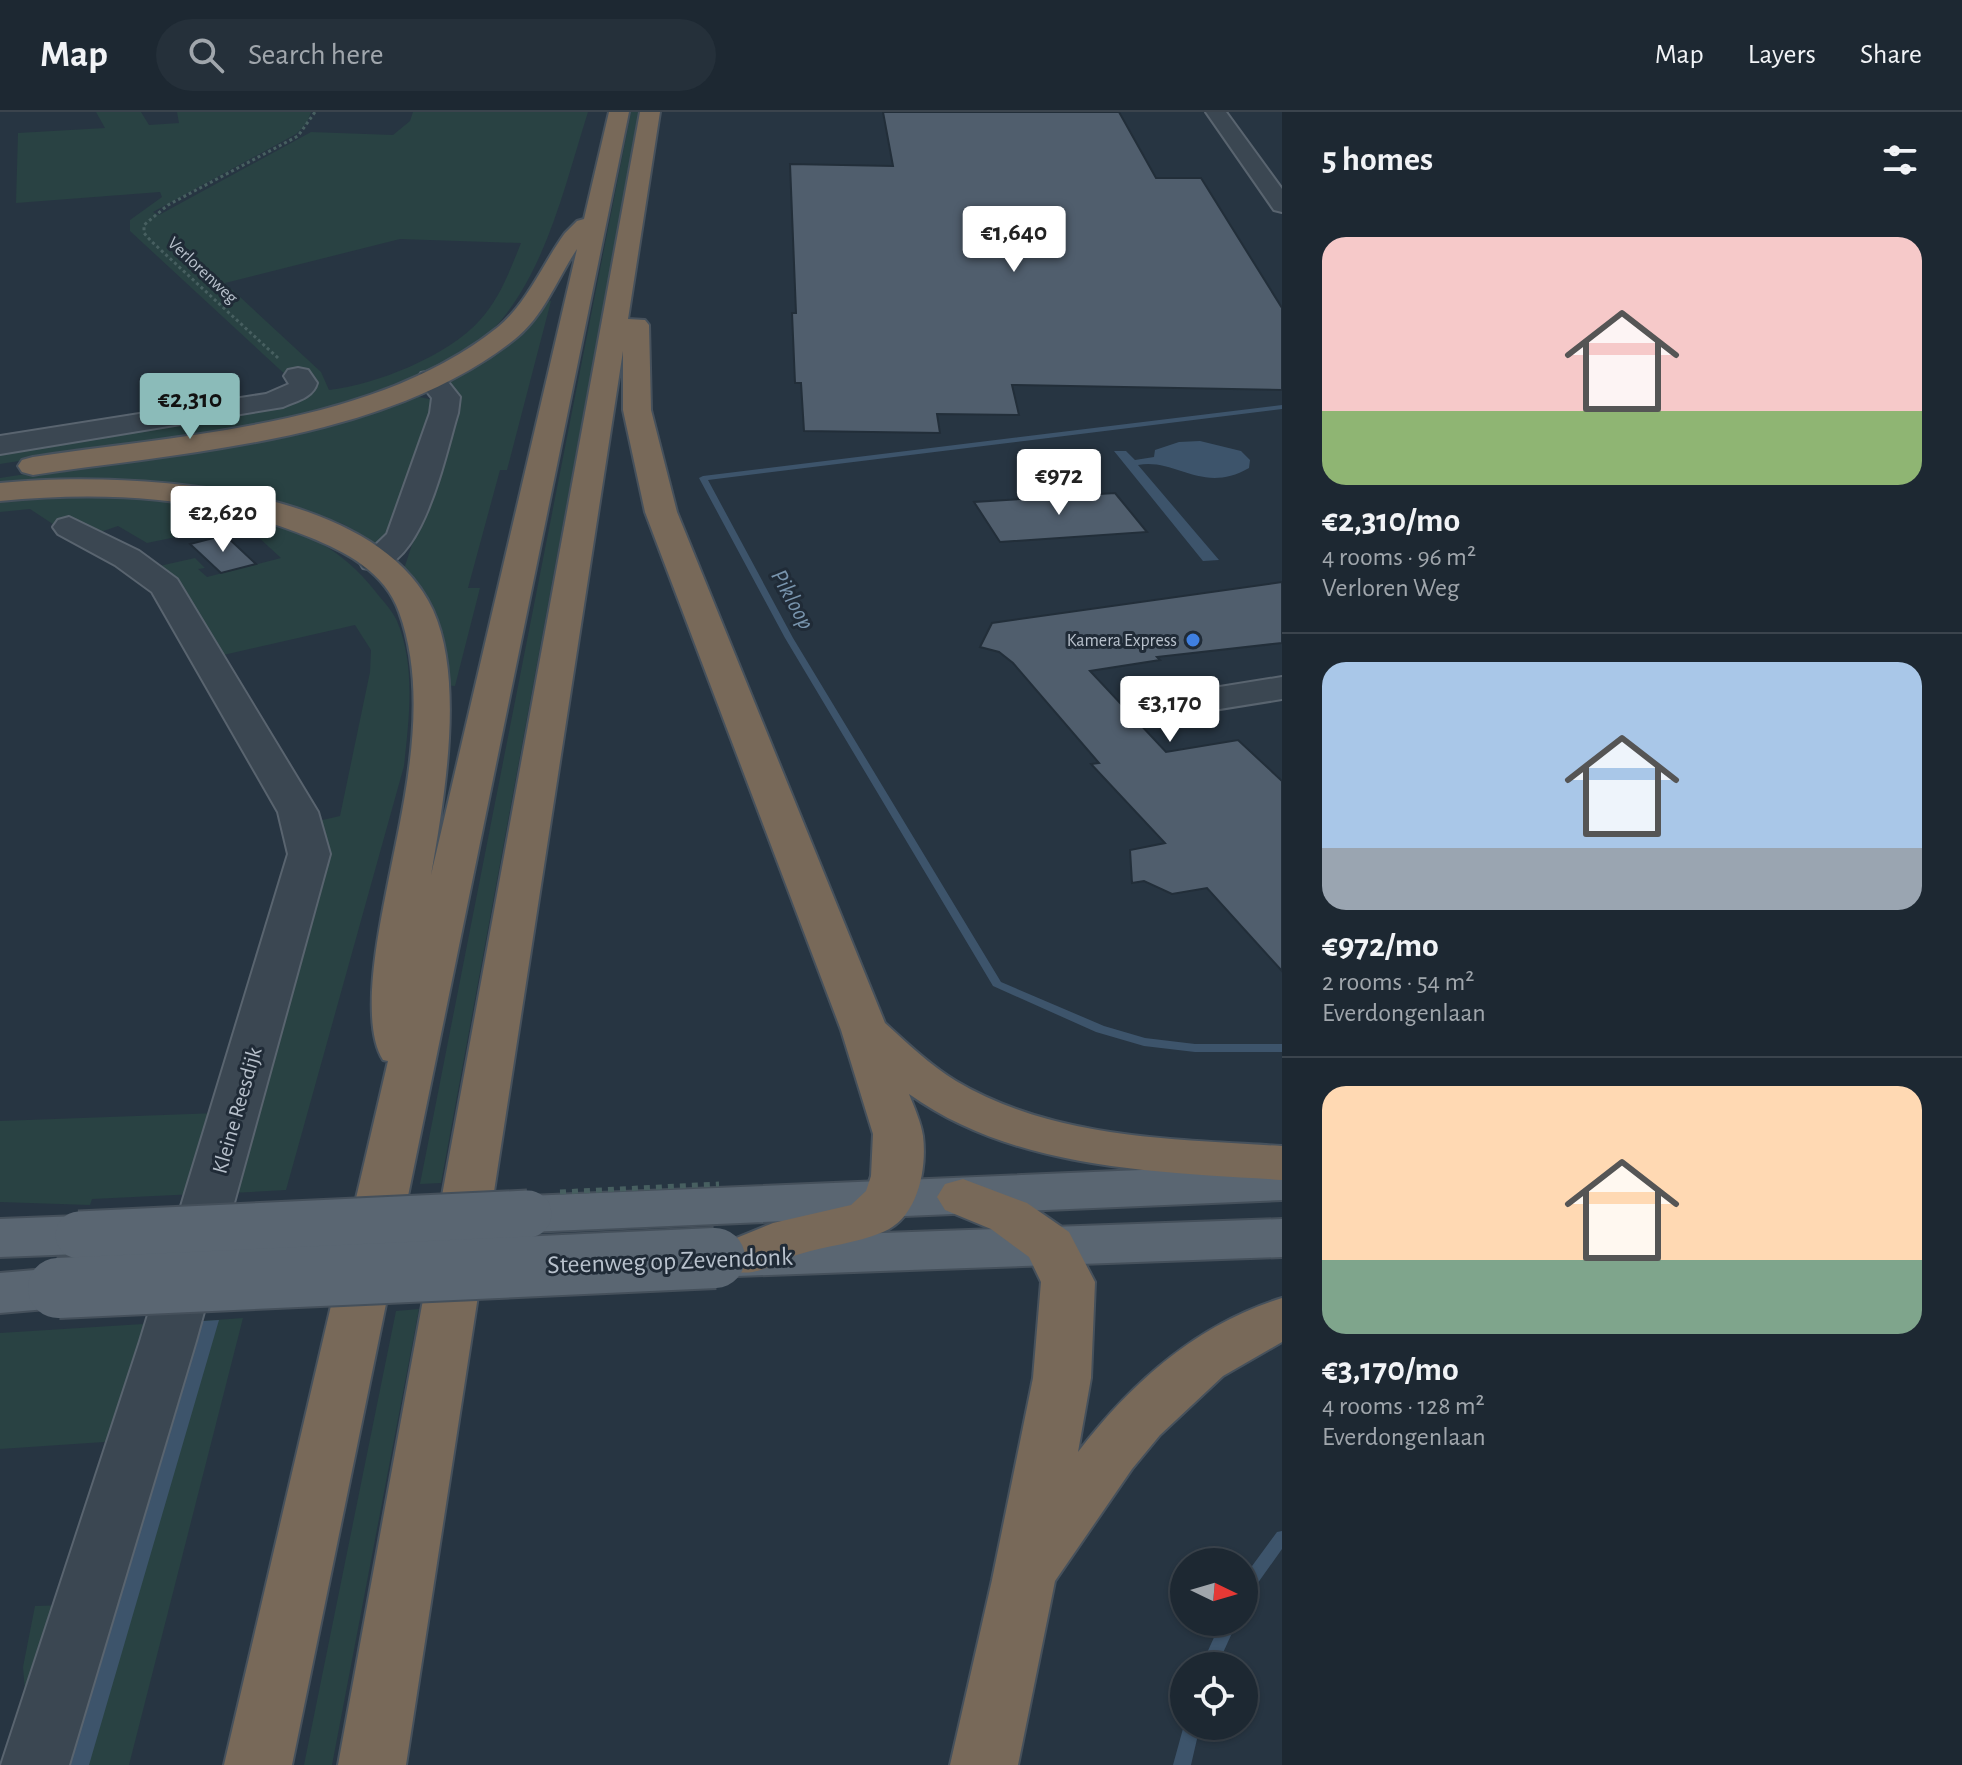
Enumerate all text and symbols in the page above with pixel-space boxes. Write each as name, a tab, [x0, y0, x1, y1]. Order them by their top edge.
search box	[156, 19, 716, 91]
icon: search	[184, 33, 228, 77]
text: Map	[40, 36, 108, 74]
text: Search here	[248, 40, 384, 70]
text: Map	[1655, 41, 1704, 69]
text: Layers	[1748, 41, 1816, 69]
text: Share	[1860, 41, 1922, 69]
icon: filters	[1878, 138, 1922, 182]
text: 5 homes	[1322, 143, 1433, 177]
pin: €1,640	[949, 206, 1079, 274]
text: €1,640	[981, 219, 1047, 245]
street label: Verlorenweg	[164, 234, 241, 308]
icon: home	[1550, 289, 1694, 433]
pin: €2,310	[125, 373, 255, 441]
text: €2,310	[158, 386, 222, 412]
pin: €972	[1012, 449, 1106, 517]
text: €972	[1035, 462, 1083, 488]
pin: €2,620	[158, 486, 288, 554]
text: €2,620	[189, 499, 257, 525]
text: €2,310/mo	[1322, 504, 1460, 538]
text: 4 rooms · 96 m²	[1322, 544, 1476, 570]
water label: Pikloop	[766, 565, 818, 633]
text: Verloren Weg	[1322, 575, 1459, 601]
marker: Kamera Express	[1184, 631, 1202, 649]
place label: Kamera Express	[1067, 632, 1177, 650]
pin: €3,170	[1105, 676, 1235, 744]
text: €3,170	[1138, 689, 1202, 715]
icon: home	[1550, 714, 1694, 858]
text: €972/mo	[1322, 929, 1439, 963]
text: 2 rooms · 54 m²	[1322, 969, 1474, 995]
text: Everdongenlaan	[1322, 1000, 1486, 1026]
street label: Kleine Reesdijk	[208, 1045, 266, 1176]
icon: home	[1550, 1138, 1694, 1282]
street label: Steenweg op Zevendonk	[547, 1244, 793, 1278]
text: €3,170/mo	[1322, 1353, 1459, 1387]
text: 4 rooms · 128 m²	[1322, 1393, 1485, 1419]
text: Everdongenlaan	[1322, 1424, 1486, 1450]
north arrow	[1170, 1548, 1258, 1636]
map controls	[1170, 1548, 1258, 1740]
button: locate	[1170, 1652, 1258, 1740]

